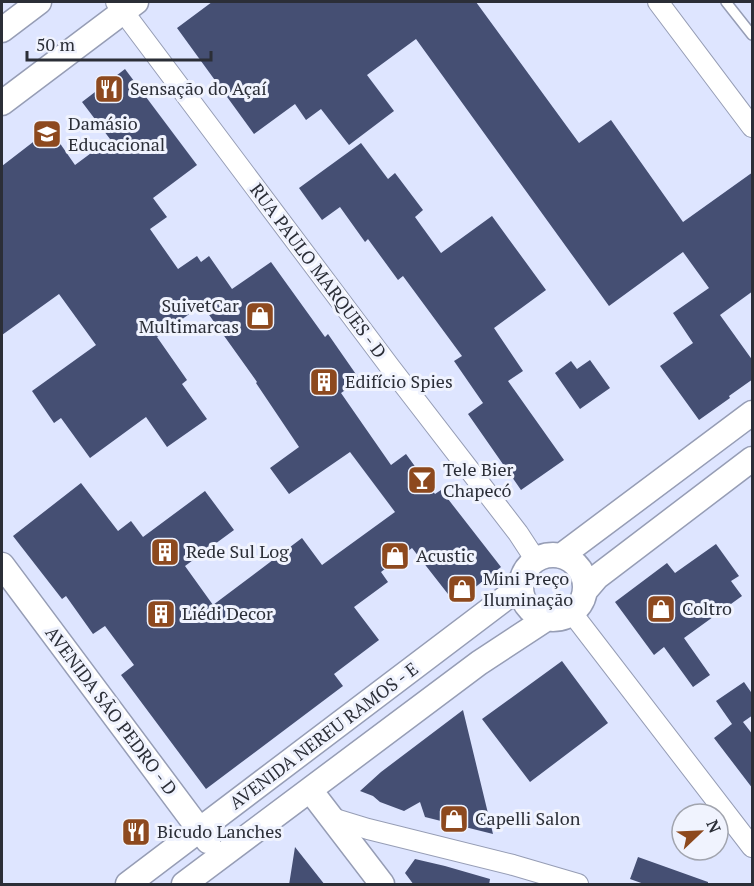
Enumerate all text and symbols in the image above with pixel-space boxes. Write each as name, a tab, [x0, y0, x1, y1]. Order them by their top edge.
scale bar	[27, 24, 212, 62]
text: 50 m	[36, 32, 76, 56]
restaurant icon: Sensação do Açaí	[93, 73, 125, 105]
place label: Sensação do Açaí	[130, 76, 267, 100]
place label: Damásio Educacional	[68, 111, 165, 156]
school or university icon: Damásio Educacional	[31, 118, 63, 150]
street label: RUA PAULO MARQUES - D	[245, 178, 392, 363]
place label: SuivetCar Multimarcas	[139, 293, 239, 338]
shop icon: SuivetCar Multimarcas	[244, 300, 276, 332]
building icon: Edifício Spies	[308, 366, 340, 398]
place label: Edifício Spies	[345, 369, 453, 393]
place label: Tele Bier Chapecó	[443, 457, 513, 502]
bar icon: Tele Bier Chapecó	[406, 464, 438, 496]
building icon: Rede Sul Log	[149, 536, 181, 568]
place label: Rede Sul Log	[186, 539, 289, 563]
shop icon: Acustic	[379, 540, 411, 572]
place label: Acustic	[416, 543, 475, 567]
place label: Mini Preço Iluminação	[483, 566, 573, 611]
shop icon: Mini Preço Iluminação	[446, 573, 478, 605]
shop icon: Coltro	[645, 593, 677, 625]
place label: Coltro	[682, 596, 732, 620]
building icon: Liédi Decor	[145, 598, 177, 630]
place label: Liédi Decor	[182, 601, 273, 625]
street label: AVENIDA SÃO PEDRO - D	[40, 621, 183, 800]
street label: AVENIDA NEREU RAMOS - E	[224, 656, 423, 814]
north arrow	[670, 802, 730, 862]
shop icon: Capelli Salon	[438, 803, 470, 835]
place label: Capelli Salon	[475, 806, 581, 830]
restaurant icon: Bicudo Lanches	[120, 816, 152, 848]
text: N	[701, 816, 726, 836]
place label: Bicudo Lanches	[157, 819, 282, 843]

